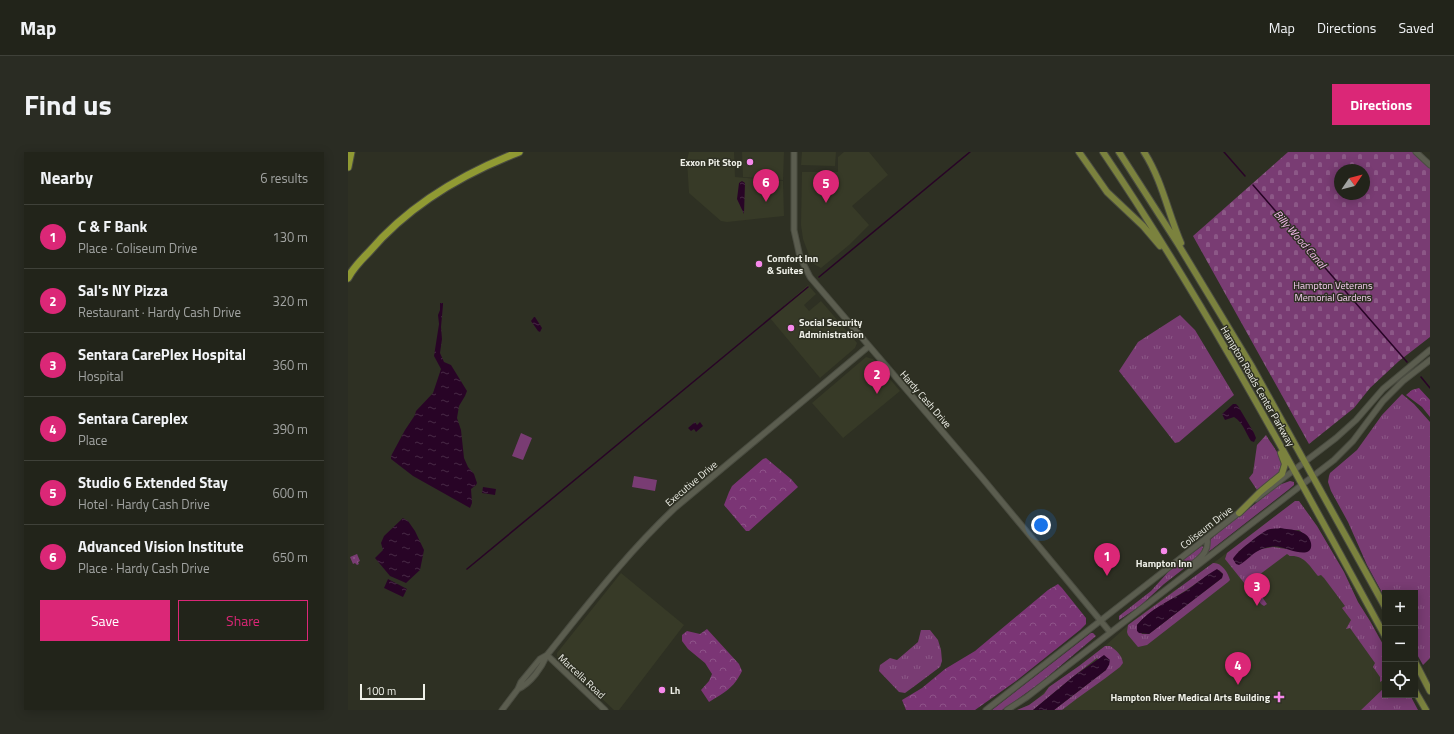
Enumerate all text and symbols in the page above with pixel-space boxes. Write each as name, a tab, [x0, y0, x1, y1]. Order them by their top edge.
text: Map	[20, 13, 56, 42]
text: Map	[1269, 17, 1295, 38]
text: Directions	[1317, 17, 1376, 38]
text: Saved	[1398, 17, 1434, 38]
text: Find us	[24, 83, 112, 126]
button: Directions	[1332, 84, 1430, 125]
place label: Exxon Pit Stop	[680, 155, 743, 170]
marker: Exxon Pit Stop	[745, 157, 755, 167]
north arrow	[1334, 164, 1370, 200]
text: Nearby	[40, 165, 93, 191]
text: 6 results	[260, 168, 308, 188]
pin: 6	[753, 169, 779, 202]
pin: 5	[813, 170, 839, 203]
water label: Billy Wood Canal	[1270, 206, 1331, 273]
text: C & F Bank	[78, 215, 147, 238]
text: 1	[49, 227, 57, 247]
text: 130 m	[272, 227, 308, 247]
text: Place · Coliseum Drive	[78, 238, 197, 258]
place label: Comfort Inn & Suites	[767, 251, 818, 278]
marker: Comfort Inn & Suites	[754, 259, 764, 269]
park label: Hampton Veterans Memorial Gardens	[1293, 278, 1373, 305]
text: Sal's NY Pizza	[78, 279, 168, 302]
text: 2	[49, 291, 57, 311]
text: 320 m	[272, 291, 308, 311]
text: Restaurant · Hardy Cash Drive	[78, 302, 241, 322]
place label: Social Security Administration	[799, 315, 864, 342]
marker: Social Security Administration	[786, 323, 796, 333]
street label: Hampton Roads Center Parkway	[1217, 323, 1298, 449]
text: Sentara CarePlex Hospital	[78, 343, 246, 366]
text: 3	[49, 355, 57, 375]
text: 360 m	[272, 355, 308, 375]
pin: 2	[864, 361, 890, 394]
text: Hospital	[78, 366, 123, 386]
street label: Hardy Cash Drive	[896, 367, 955, 431]
text: Sentara Careplex	[78, 407, 188, 430]
text: 4	[49, 419, 57, 439]
text: 390 m	[272, 419, 308, 439]
text: Place	[78, 430, 107, 450]
street label: Executive Drive	[662, 457, 721, 510]
text: Studio 6 Extended Stay	[78, 471, 228, 494]
text: 5	[49, 483, 57, 503]
text: 600 m	[272, 483, 308, 503]
text: Hotel · Hardy Cash Drive	[78, 494, 210, 514]
street label: Coliseum Drive	[1177, 502, 1236, 553]
your location	[1031, 515, 1051, 535]
text: Advanced Vision Institute	[78, 535, 244, 558]
pin: 1	[1094, 543, 1120, 576]
marker: Hampton Inn	[1159, 546, 1169, 556]
text: 6	[49, 547, 57, 567]
text: 650 m	[272, 547, 308, 567]
place label: Hampton Inn	[1136, 556, 1192, 571]
text: Place · Hardy Cash Drive	[78, 558, 209, 578]
pin: 3	[1244, 573, 1270, 606]
map controls	[1382, 590, 1418, 698]
button: +	[1382, 590, 1418, 626]
button: Save	[40, 600, 170, 641]
button: Share	[178, 600, 308, 641]
button: −	[1382, 626, 1418, 662]
street label: Marcella Road	[555, 651, 609, 702]
pin: 4	[1225, 652, 1251, 685]
button: locate	[1382, 662, 1418, 698]
scale bar	[360, 682, 425, 701]
text: 100 m	[366, 683, 396, 699]
place label: Lh	[670, 683, 680, 698]
marker: Lh	[657, 685, 667, 695]
place label: Hampton River Medical Arts Building	[1111, 690, 1271, 705]
marker: Hampton River Medical Arts Building	[1273, 691, 1285, 703]

